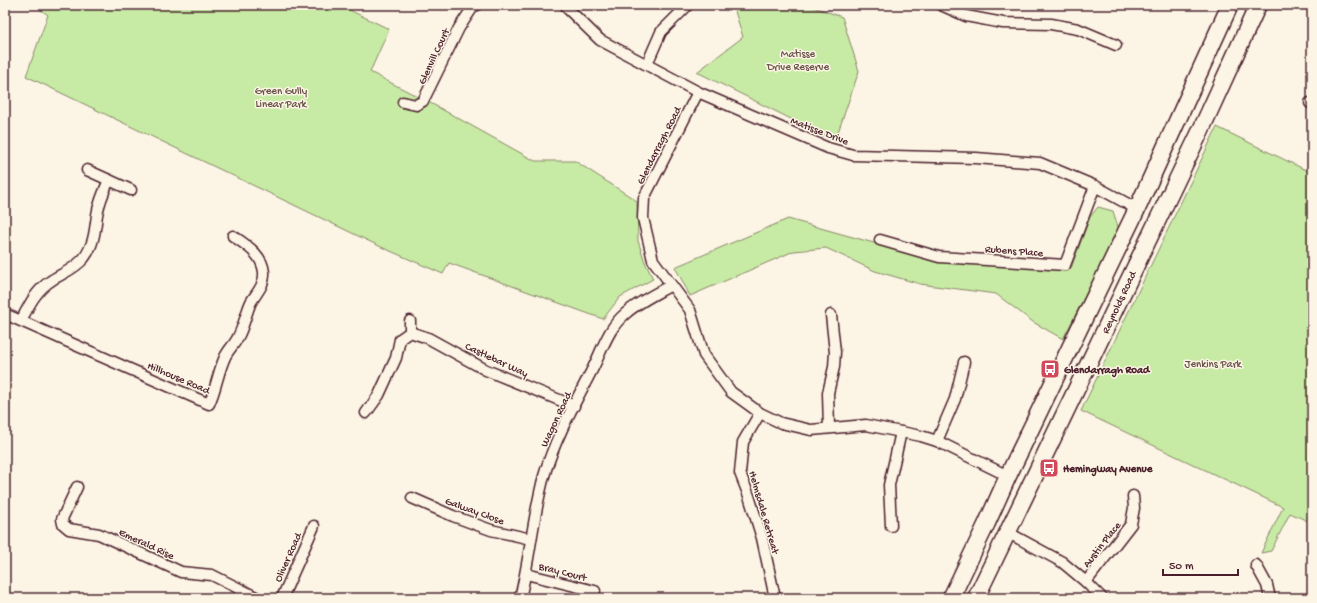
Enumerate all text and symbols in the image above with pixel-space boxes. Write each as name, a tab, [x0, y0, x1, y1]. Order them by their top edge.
street label: Glenvill Court	[417, 26, 454, 87]
park label: Matisse Drive Reserve	[766, 49, 829, 74]
park label: Green Gully Linear Park	[255, 86, 308, 111]
street label: Glendarragh Road	[635, 104, 685, 187]
street label: Matisse Drive	[789, 115, 850, 149]
street label: Rubens Place	[984, 244, 1044, 260]
street label: Reynolds Road	[1100, 268, 1140, 336]
street label: Castlebar Way	[463, 341, 530, 381]
bus stop icon: Glendarragh Road	[1039, 358, 1061, 380]
park label: Jenkins Park	[1185, 359, 1243, 371]
street label: Hillhouse Road	[145, 360, 213, 398]
place label: Glendarragh Road	[1064, 365, 1151, 378]
street label: Wagon Road	[539, 389, 575, 449]
bus stop icon: Hemingway Avenue	[1038, 457, 1060, 479]
place label: Hemingway Avenue	[1063, 464, 1154, 477]
street label: Helmsdale Retreat	[746, 470, 781, 557]
street label: Galway Close	[443, 496, 506, 528]
street label: Austin Place	[1081, 520, 1124, 570]
street label: Emerald Rise	[117, 527, 176, 563]
street label: Oliver Road	[273, 530, 306, 584]
scale bar	[1163, 551, 1238, 577]
text: 50 m	[1169, 560, 1194, 574]
street label: Bray Court	[536, 561, 589, 585]

